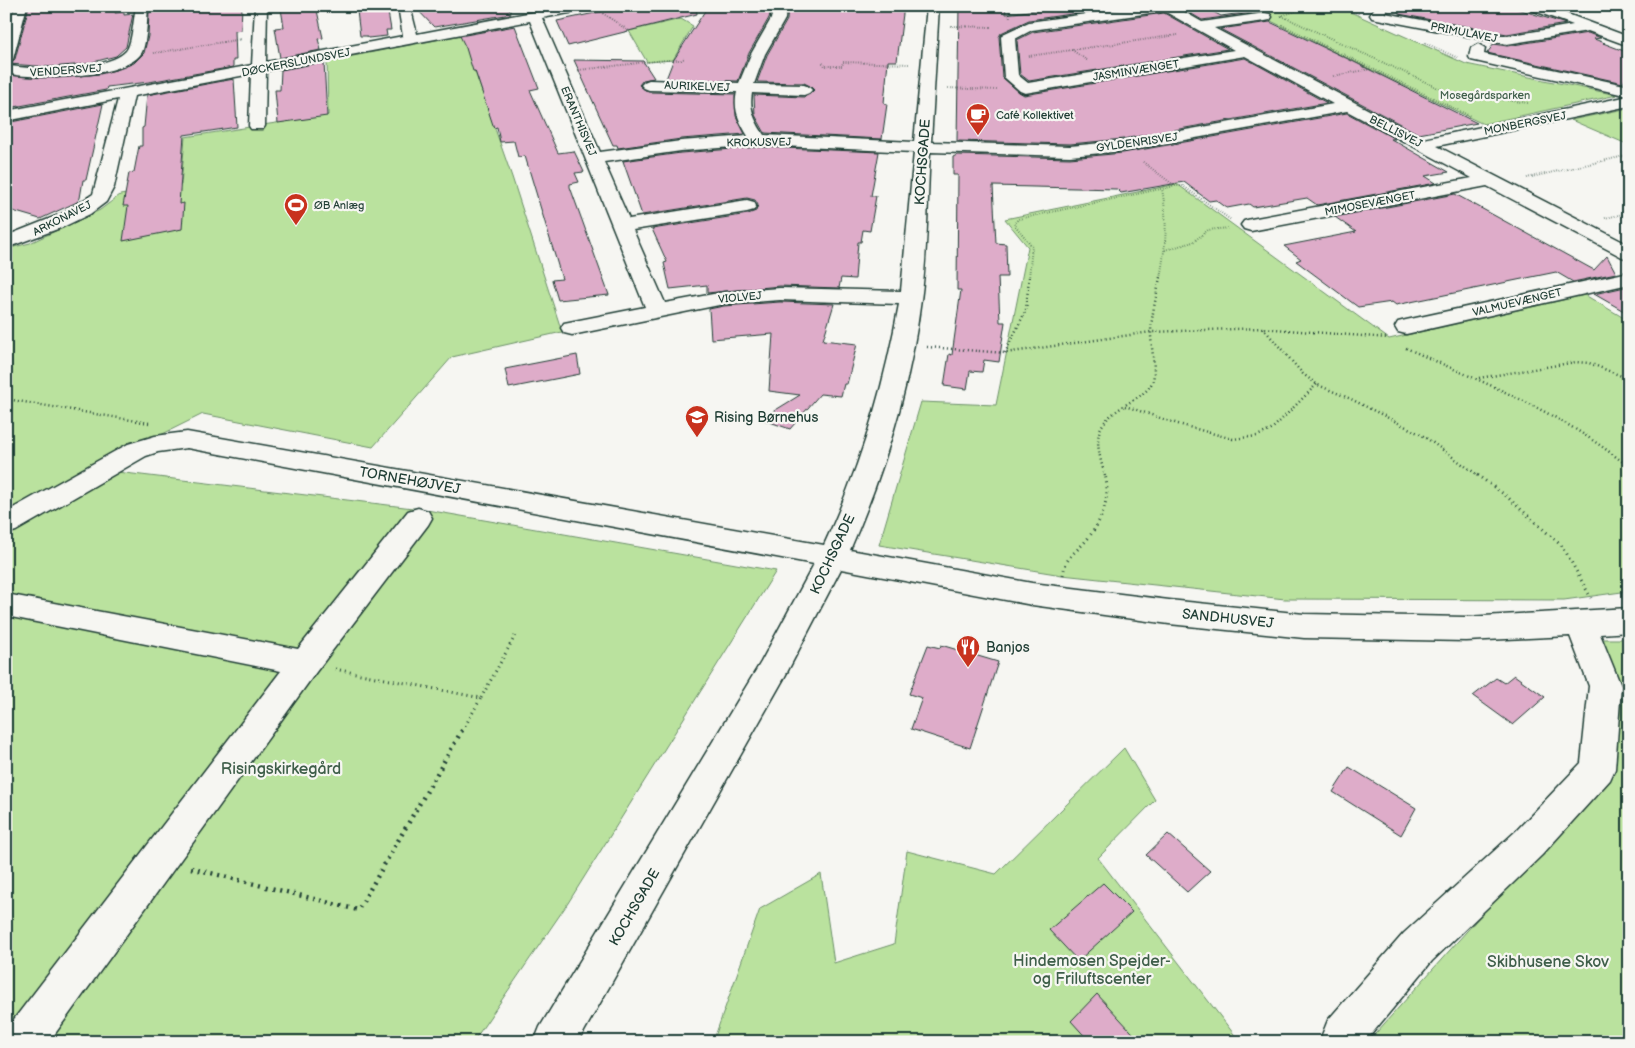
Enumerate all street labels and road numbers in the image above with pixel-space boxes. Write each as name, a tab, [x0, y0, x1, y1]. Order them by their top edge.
street label: PRIMULAVEJ	[1429, 20, 1498, 45]
street label: DØCKERSLUNDSVEJ	[241, 46, 352, 79]
street label: JASMINVÆNGET	[1092, 57, 1181, 84]
street label: VENDERSVEJ	[30, 61, 102, 79]
street label: AURIKELVEJ	[664, 79, 730, 94]
street label: ERANTHISVEJ	[558, 84, 599, 158]
street label: MONBERGSVEJ	[1483, 109, 1567, 138]
street label: BELLISVEJ	[1367, 113, 1424, 150]
street label: KOCHSGADE	[911, 118, 934, 206]
street label: GYLDENRISVEJ	[1095, 130, 1179, 155]
street label: KROKUSVEJ	[726, 135, 792, 150]
street label: MIMOSEVÆNGET	[1324, 188, 1417, 219]
street label: ARKONAVEJ	[31, 198, 94, 239]
street label: VALMUEVÆNGET	[1471, 286, 1563, 319]
street label: VIOLVEJ	[718, 289, 763, 306]
street label: TORNEHØJVEJ	[358, 463, 462, 498]
street label: KOCHSGADE	[807, 511, 858, 597]
street label: SANDHUSVEJ	[1181, 605, 1275, 632]
street label: KOCHSGADE	[605, 866, 663, 949]

